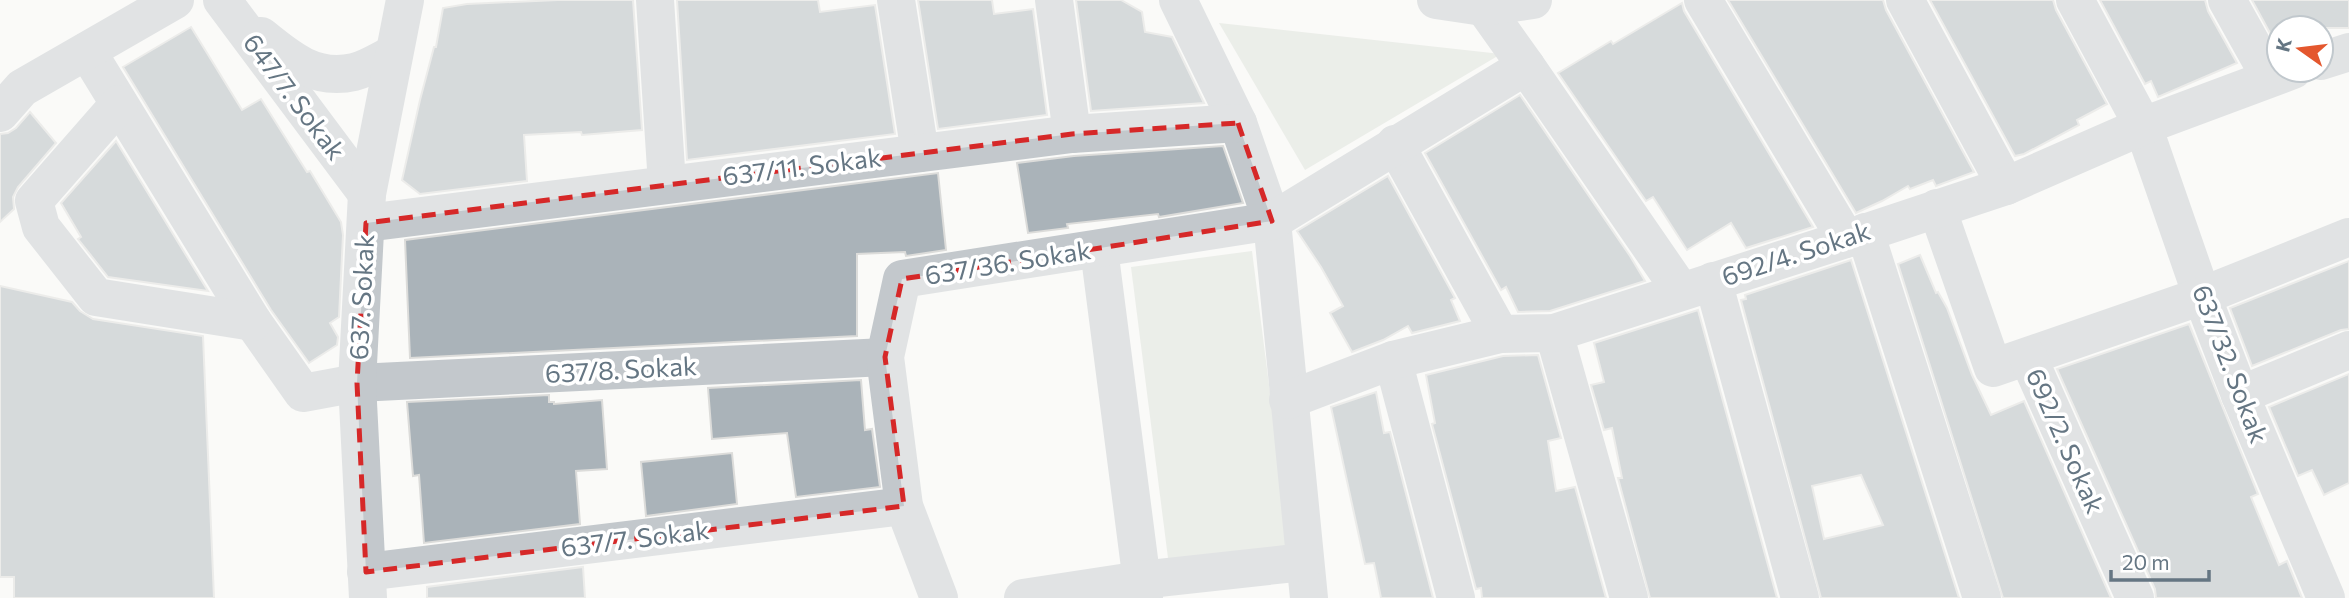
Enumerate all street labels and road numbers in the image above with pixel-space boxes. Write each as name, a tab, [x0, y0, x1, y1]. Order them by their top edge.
street label: 647/7. Sokak	[238, 27, 353, 165]
street label: 637/11. Sokak	[721, 140, 883, 191]
street label: 692/4. Sokak	[1717, 214, 1874, 291]
street label: 637. Sokak	[342, 233, 379, 361]
street label: 637/36. Sokak	[923, 233, 1093, 290]
street label: 637/32. Sokak	[2187, 280, 2276, 447]
street label: 637/8. Sokak	[544, 349, 698, 388]
street label: 692/2. Sokak	[2021, 363, 2112, 518]
street label: 637/7. Sokak	[559, 513, 711, 562]

